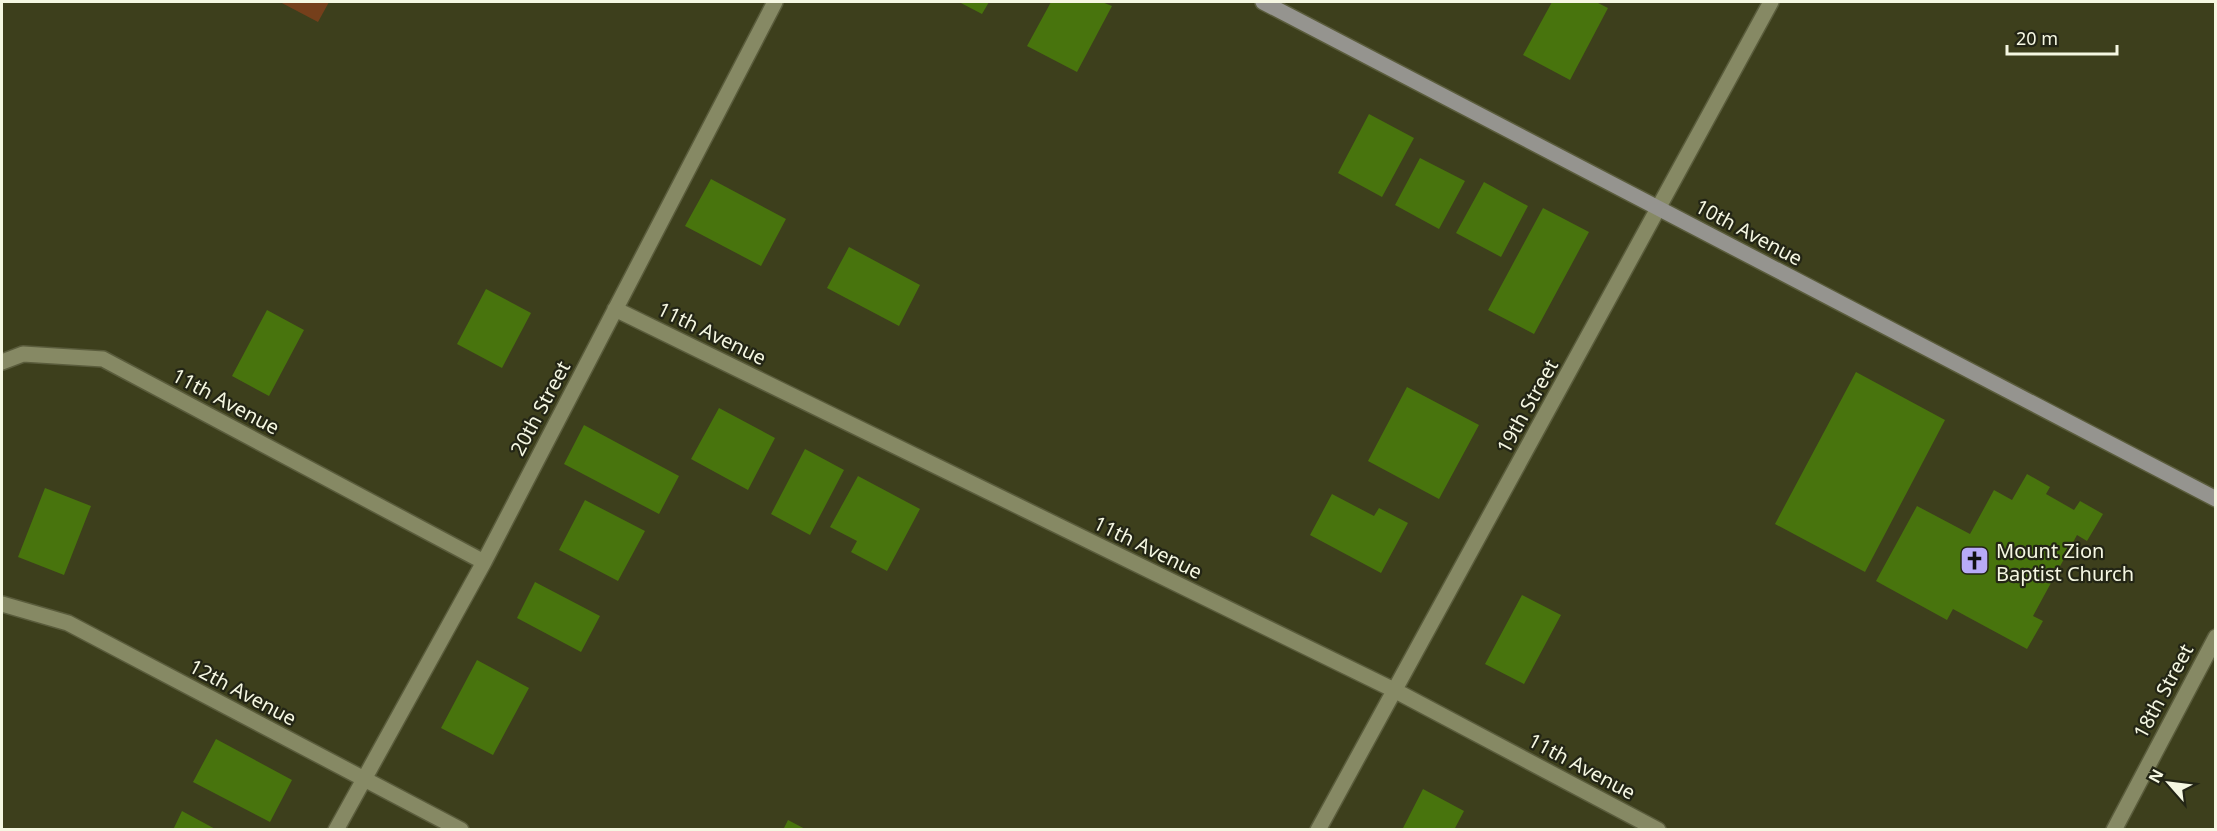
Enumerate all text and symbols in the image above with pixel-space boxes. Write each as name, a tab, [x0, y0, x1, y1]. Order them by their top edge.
scale bar	[2007, 18, 2116, 56]
text: 20 m	[2016, 26, 2058, 50]
street label: 10th Avenue	[1691, 192, 1807, 272]
street label: 11th Avenue	[653, 295, 771, 371]
street label: 19th Street	[1490, 354, 1564, 458]
street label: 20th Street	[504, 356, 576, 460]
street label: 11th Avenue	[168, 361, 284, 441]
street label: 11th Avenue	[1089, 509, 1207, 585]
place label: Mount Zion Baptist Church	[1996, 537, 2134, 587]
church icon: Mount Zion Baptist Church	[1959, 545, 1991, 577]
street label: 18th Street	[2127, 639, 2199, 743]
street label: 12th Avenue	[185, 652, 301, 732]
street label: 11th Avenue	[1524, 726, 1640, 806]
north arrow	[2139, 753, 2199, 813]
text: N	[2143, 765, 2169, 787]

